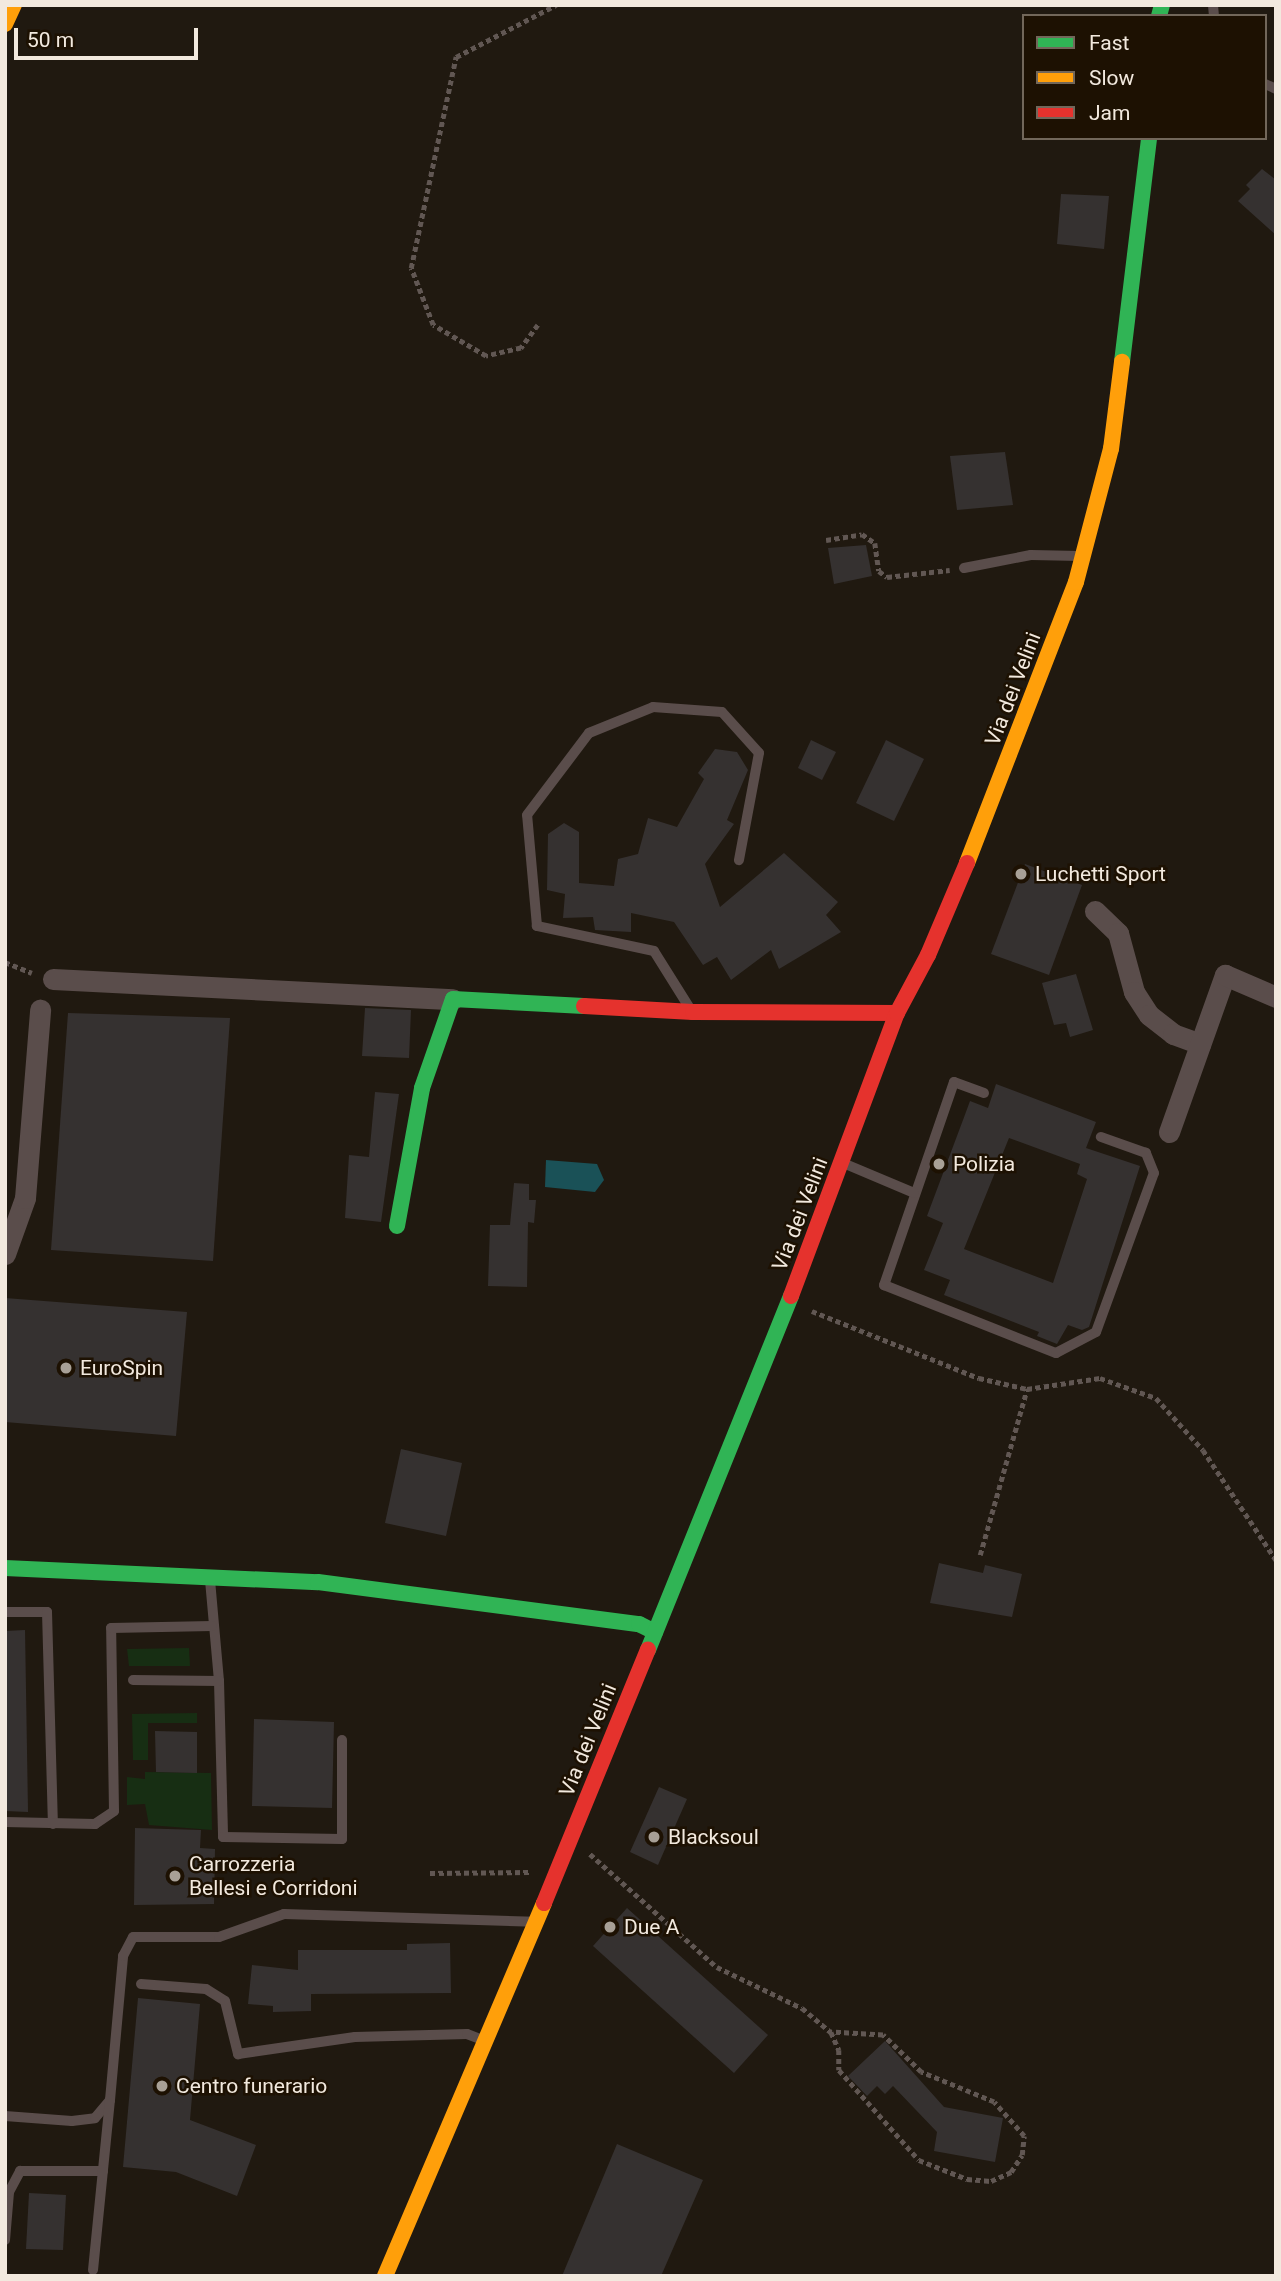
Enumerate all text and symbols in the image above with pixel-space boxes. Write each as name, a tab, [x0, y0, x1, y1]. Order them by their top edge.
scale bar	[18, 14, 201, 58]
legend	[1022, 14, 1267, 140]
text: 50 m	[27, 28, 74, 52]
text: Fast	[1089, 31, 1129, 55]
text: Slow	[1089, 66, 1134, 90]
text: Jam	[1089, 101, 1130, 125]
street label: Via dei Velini	[980, 629, 1046, 749]
place label: Luchetti Sport	[1035, 861, 1166, 887]
marker: Luchetti Sport	[1013, 866, 1029, 882]
place label: Polizia	[953, 1151, 1015, 1177]
street label: Via dei Velini	[767, 1154, 833, 1274]
marker: Polizia	[931, 1156, 947, 1172]
place label: EuroSpin	[80, 1355, 163, 1381]
marker: EuroSpin	[58, 1360, 74, 1376]
street label: Via dei Velini	[554, 1680, 622, 1800]
place label: Blacksoul	[668, 1824, 759, 1850]
marker: Blacksoul	[646, 1829, 662, 1845]
place label: Carrozzeria Bellesi e Corridoni	[189, 1851, 358, 1901]
marker: Carrozzeria Bellesi e Corridoni	[167, 1868, 183, 1884]
place label: Due A	[624, 1914, 679, 1940]
marker: Due A	[602, 1919, 618, 1935]
place label: Centro funerario	[176, 2073, 327, 2099]
marker: Centro funerario	[154, 2078, 170, 2094]

